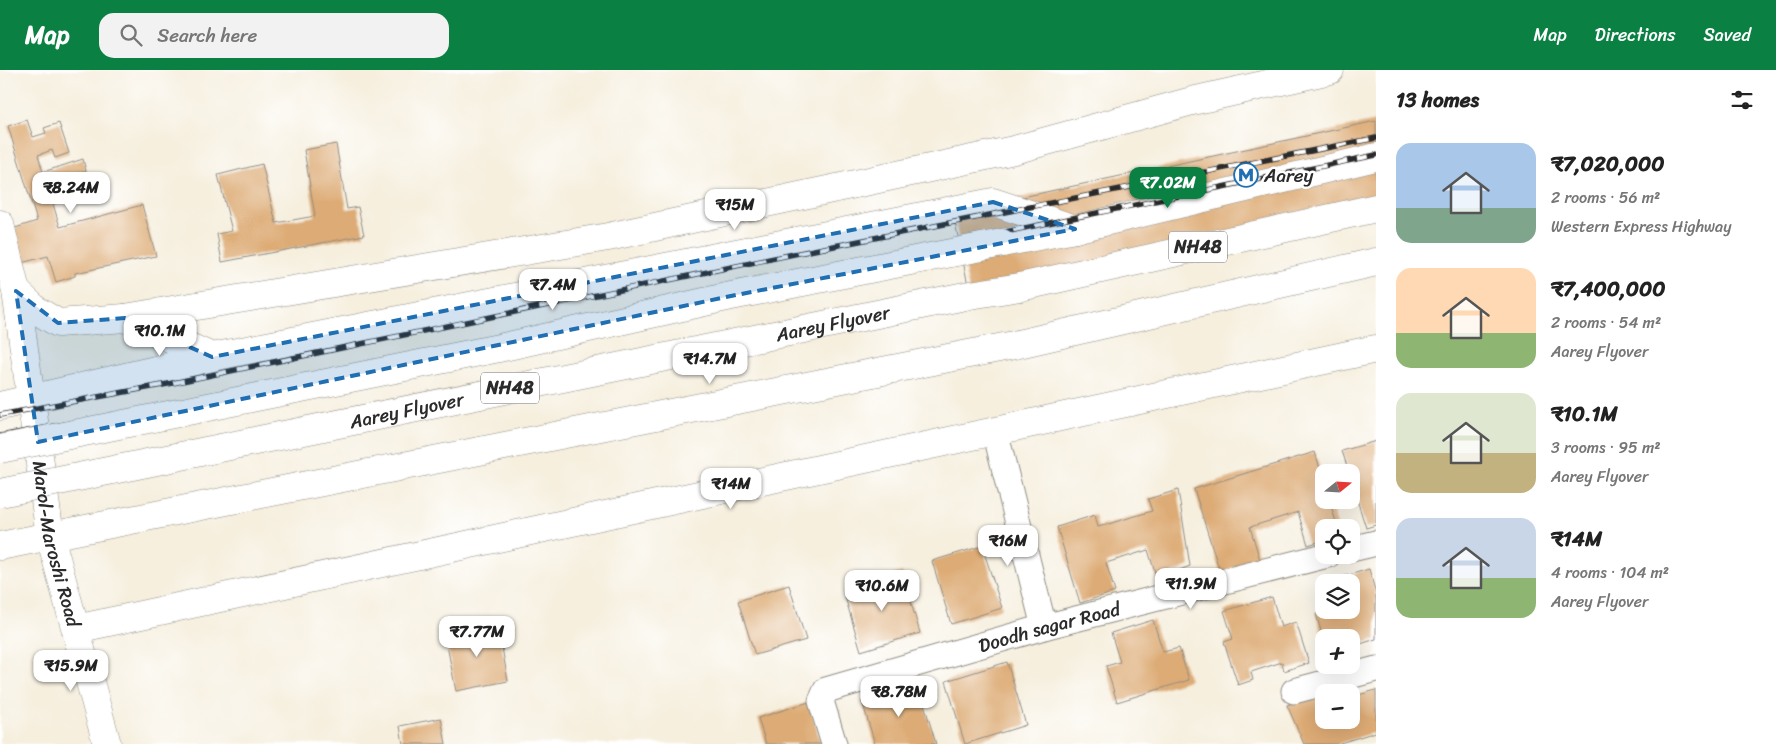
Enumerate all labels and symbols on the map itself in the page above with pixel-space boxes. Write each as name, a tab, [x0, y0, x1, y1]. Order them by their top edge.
place label: Aarey	[1263, 159, 1314, 192]
metro station icon: Aarey	[1233, 162, 1259, 188]
pin: ₹7.02M	[1127, 166, 1209, 209]
pin: ₹8.24M	[30, 172, 112, 214]
pin: ₹15M	[705, 189, 765, 231]
road number: NH48	[1169, 232, 1227, 262]
pin: ₹7.4M	[518, 268, 588, 311]
street label: Aarey Flyover	[772, 295, 894, 351]
pin: ₹10.1M	[119, 314, 201, 357]
pin: ₹14.7M	[669, 342, 751, 385]
road number: NH48	[481, 372, 539, 404]
street label: Aarey Flyover	[346, 382, 468, 438]
street label: Marol-Maroshi Road	[23, 459, 91, 633]
north arrow	[1315, 464, 1360, 509]
pin: ₹14M	[701, 468, 761, 510]
pin: ₹16M	[978, 524, 1038, 567]
pin: ₹11.9M	[1150, 568, 1232, 610]
pin: ₹10.6M	[841, 570, 923, 612]
street label: Doodh sagar Road	[974, 592, 1126, 662]
pin: ₹7.77M	[436, 616, 518, 658]
pin: ₹15.9M	[30, 650, 112, 692]
pin: ₹8.78M	[858, 676, 940, 718]

